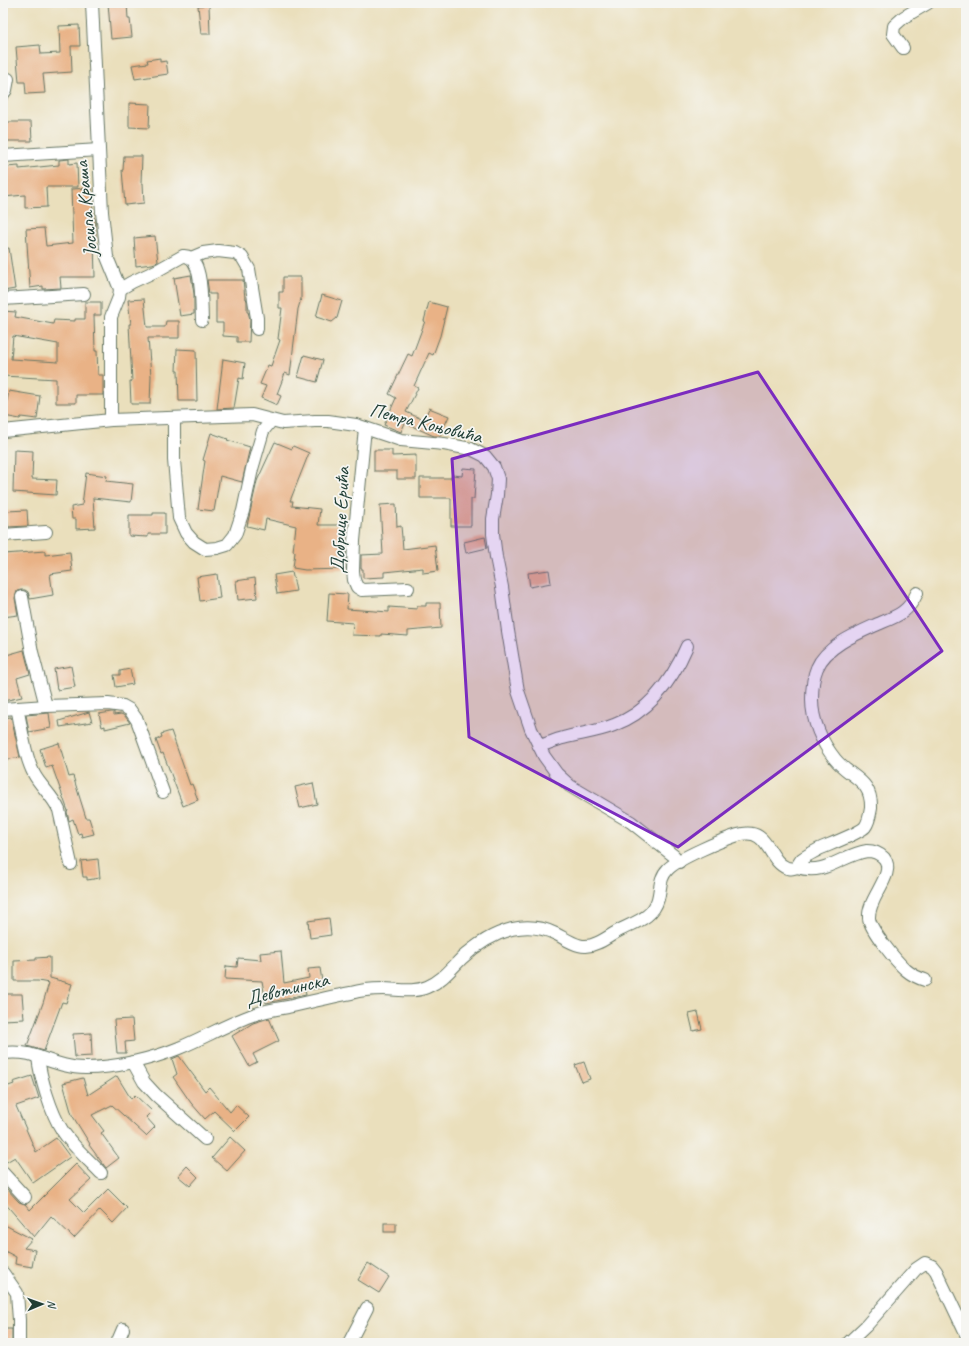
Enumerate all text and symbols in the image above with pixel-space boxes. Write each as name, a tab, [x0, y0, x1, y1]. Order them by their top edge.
street label: Јосипа Краша	[68, 158, 104, 259]
street label: Петра Коњовића	[367, 397, 486, 449]
street label: Добрице Ерића	[325, 465, 355, 574]
street label: Девотинска	[243, 966, 332, 1011]
north arrow	[22, 1284, 62, 1324]
text: N	[45, 1300, 59, 1309]

